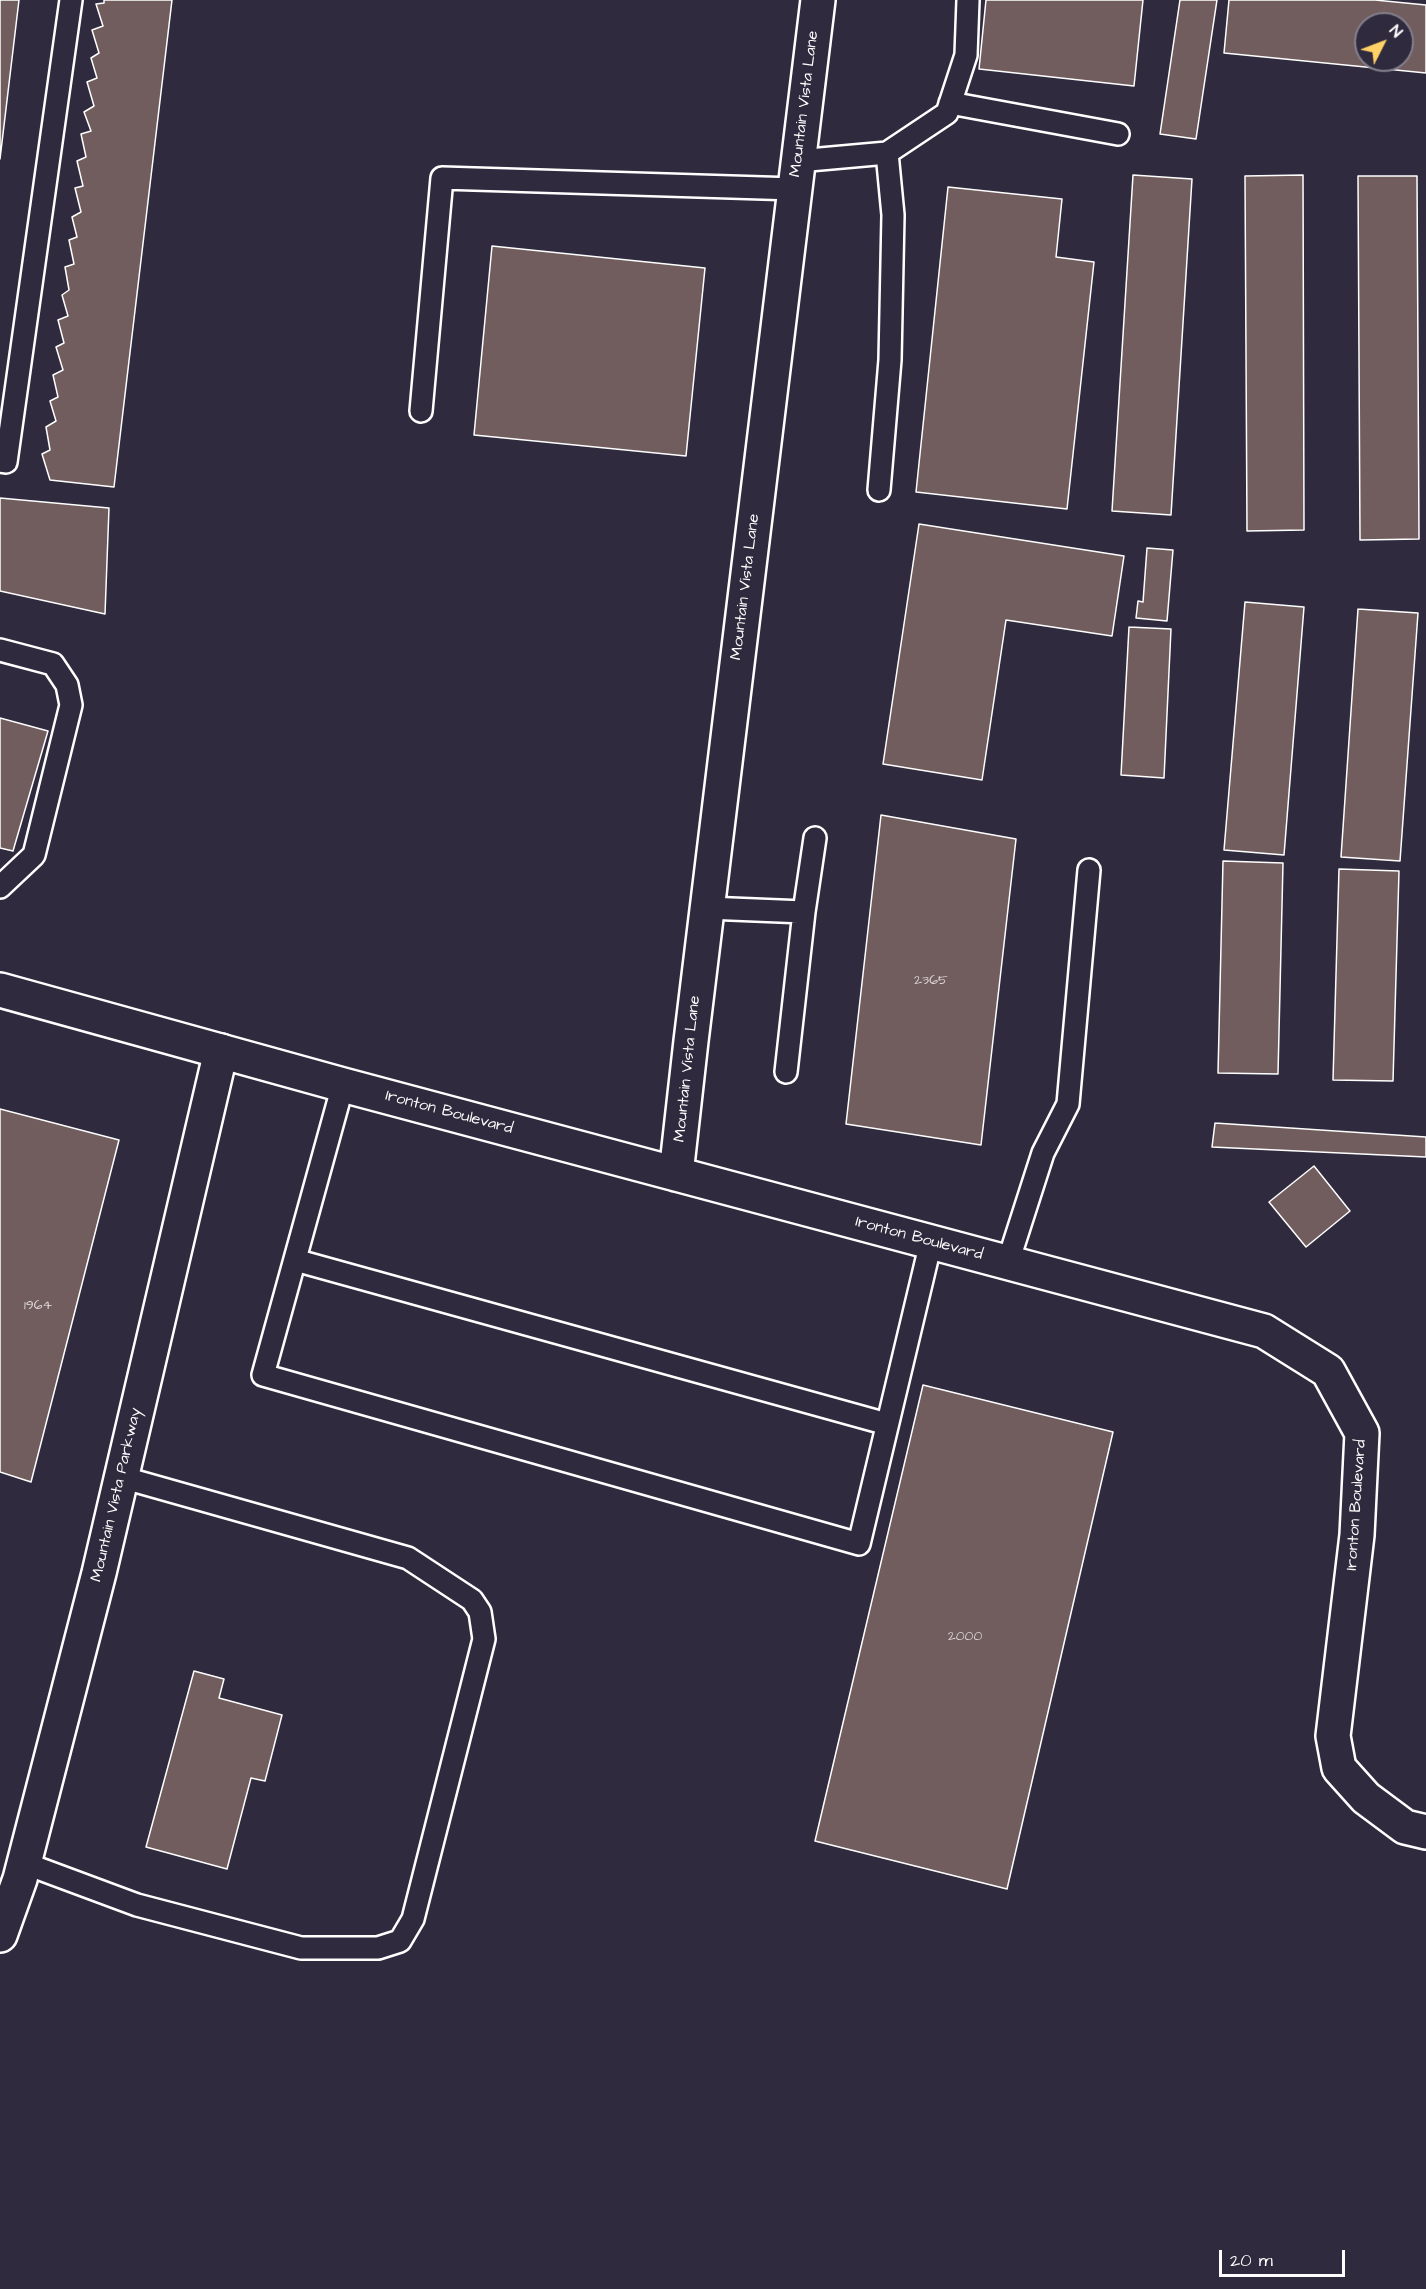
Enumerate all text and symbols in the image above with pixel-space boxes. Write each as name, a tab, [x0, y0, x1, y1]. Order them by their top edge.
north arrow	[1354, 12, 1414, 72]
text: N	[1384, 20, 1407, 42]
street label: Mountain Vista Lane	[787, 30, 823, 178]
street label: Mountain Vista Lane	[728, 513, 764, 661]
house number: 2365	[914, 973, 948, 989]
street label: Mountain Vista Lane	[671, 995, 705, 1143]
street label: Ironton Boulevard	[383, 1087, 515, 1139]
street label: Ironton Boulevard	[853, 1213, 985, 1265]
house number: 1964	[24, 1298, 52, 1314]
street label: Mountain Vista Parkway	[88, 1406, 146, 1584]
street label: Ironton Boulevard	[1343, 1439, 1371, 1571]
house number: 2000	[948, 1629, 982, 1645]
scale bar	[1222, 2238, 1348, 2276]
text: 20 m	[1230, 2248, 1273, 2273]

